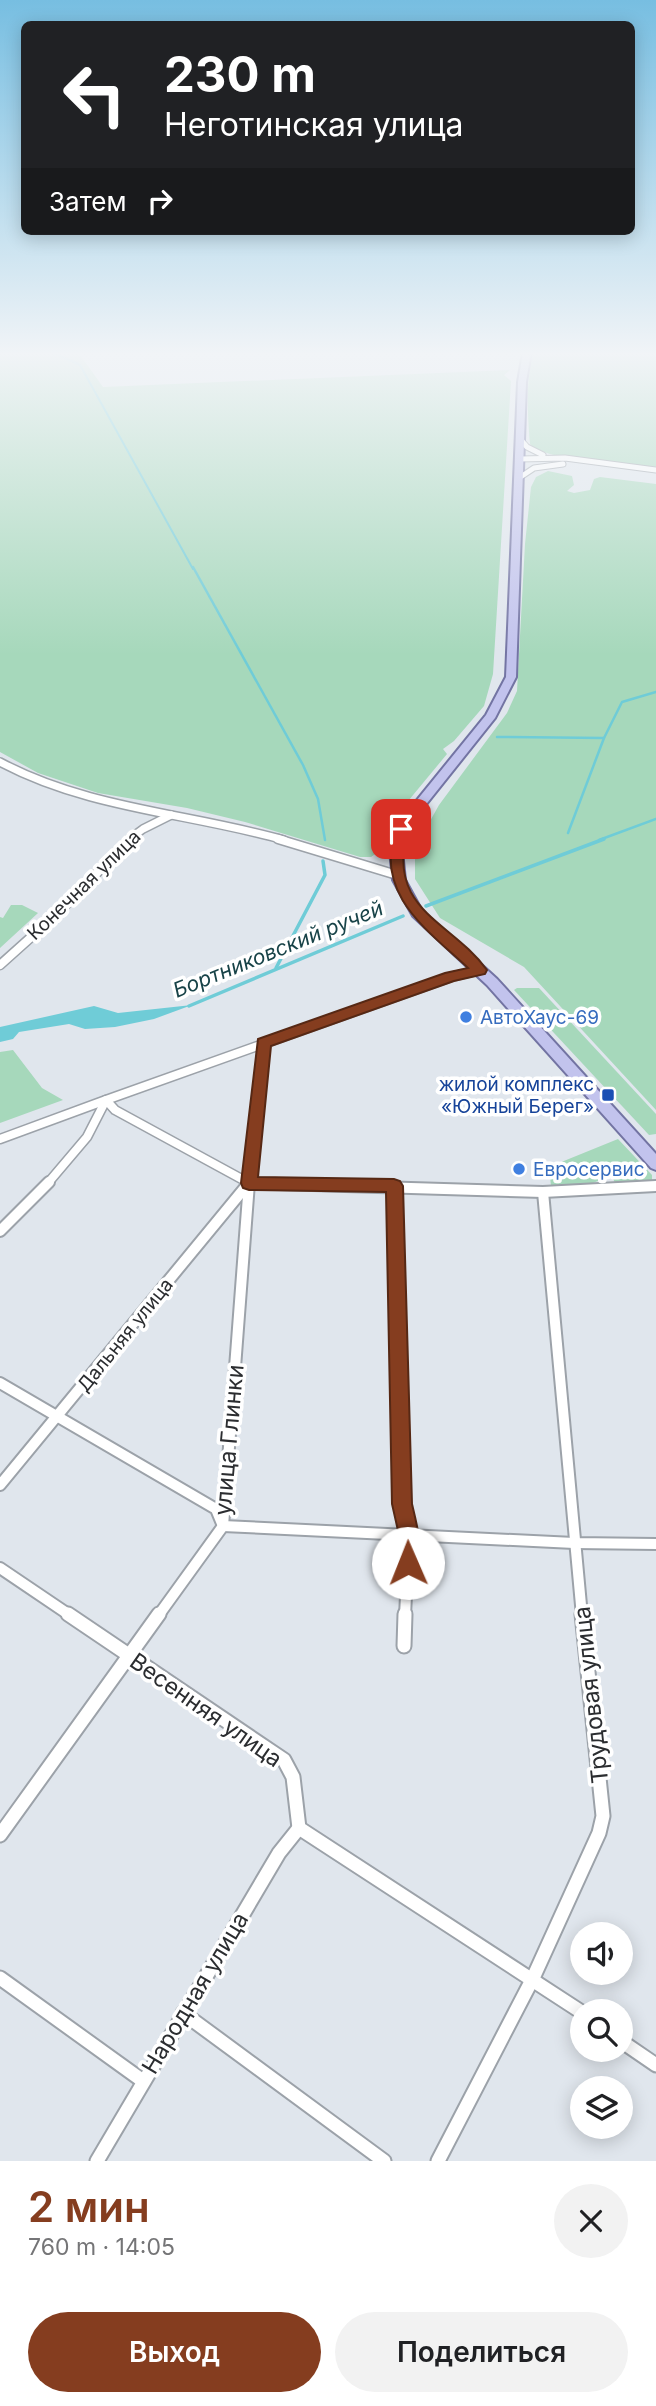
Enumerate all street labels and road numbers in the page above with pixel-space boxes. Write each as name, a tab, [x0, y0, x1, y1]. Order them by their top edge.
street label: Конечная улица	[23, 825, 145, 945]
street label: Дальняя улица	[72, 1274, 178, 1396]
street label: улица Глинки	[208, 1363, 250, 1517]
street label: Трудовая улица	[568, 1605, 614, 1785]
street label: Весенняя улица	[124, 1647, 288, 1773]
street label: Народная улица	[136, 1907, 254, 2079]

